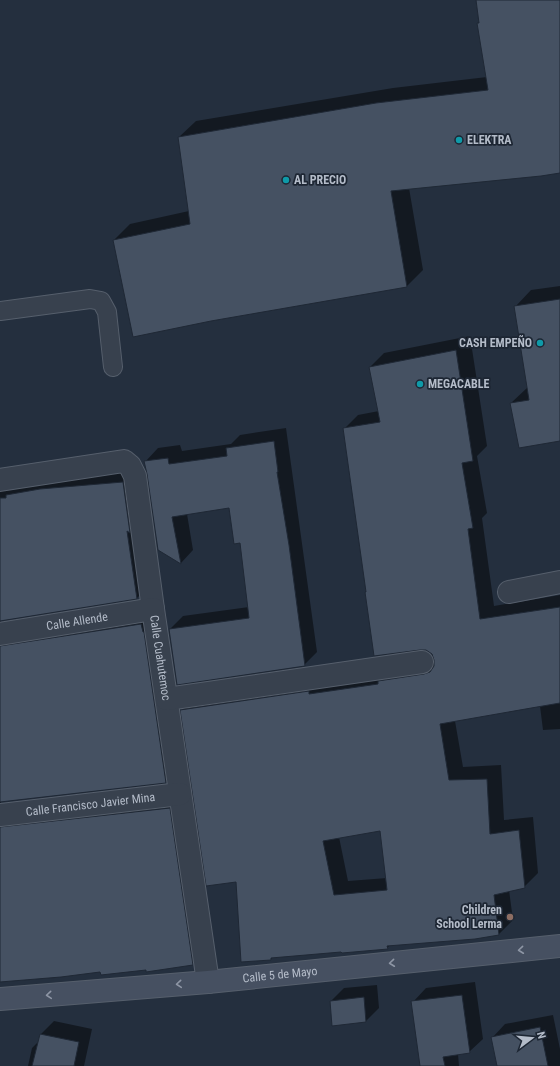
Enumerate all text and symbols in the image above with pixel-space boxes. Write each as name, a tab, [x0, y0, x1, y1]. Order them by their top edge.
place label: ELEKTRA	[467, 133, 512, 147]
marker: ELEKTRA	[454, 135, 464, 145]
place label: AL PRECIO	[294, 173, 346, 187]
marker: AL PRECIO	[281, 175, 291, 185]
place label: CASH EMPEÑO	[459, 335, 532, 350]
marker: CASH EMPEÑO	[535, 338, 545, 348]
place label: MEGACABLE	[428, 377, 490, 391]
marker: MEGACABLE	[415, 379, 425, 389]
street label: Calle Allende	[45, 609, 109, 633]
street label: Calle Cuahutemoc	[147, 614, 173, 702]
street label: Calle Francisco Javier Mina	[25, 790, 156, 819]
place label: Children School Lerma	[436, 903, 502, 931]
marker: Children School Lerma	[505, 912, 515, 922]
one-way arrow	[518, 945, 524, 954]
one-way arrow	[389, 958, 395, 967]
street label: Calle 5 de Mayo	[242, 964, 318, 985]
one-way arrow	[176, 979, 182, 988]
one-way arrow	[46, 990, 52, 999]
north arrow	[512, 1018, 552, 1058]
text: N	[534, 1030, 548, 1041]

